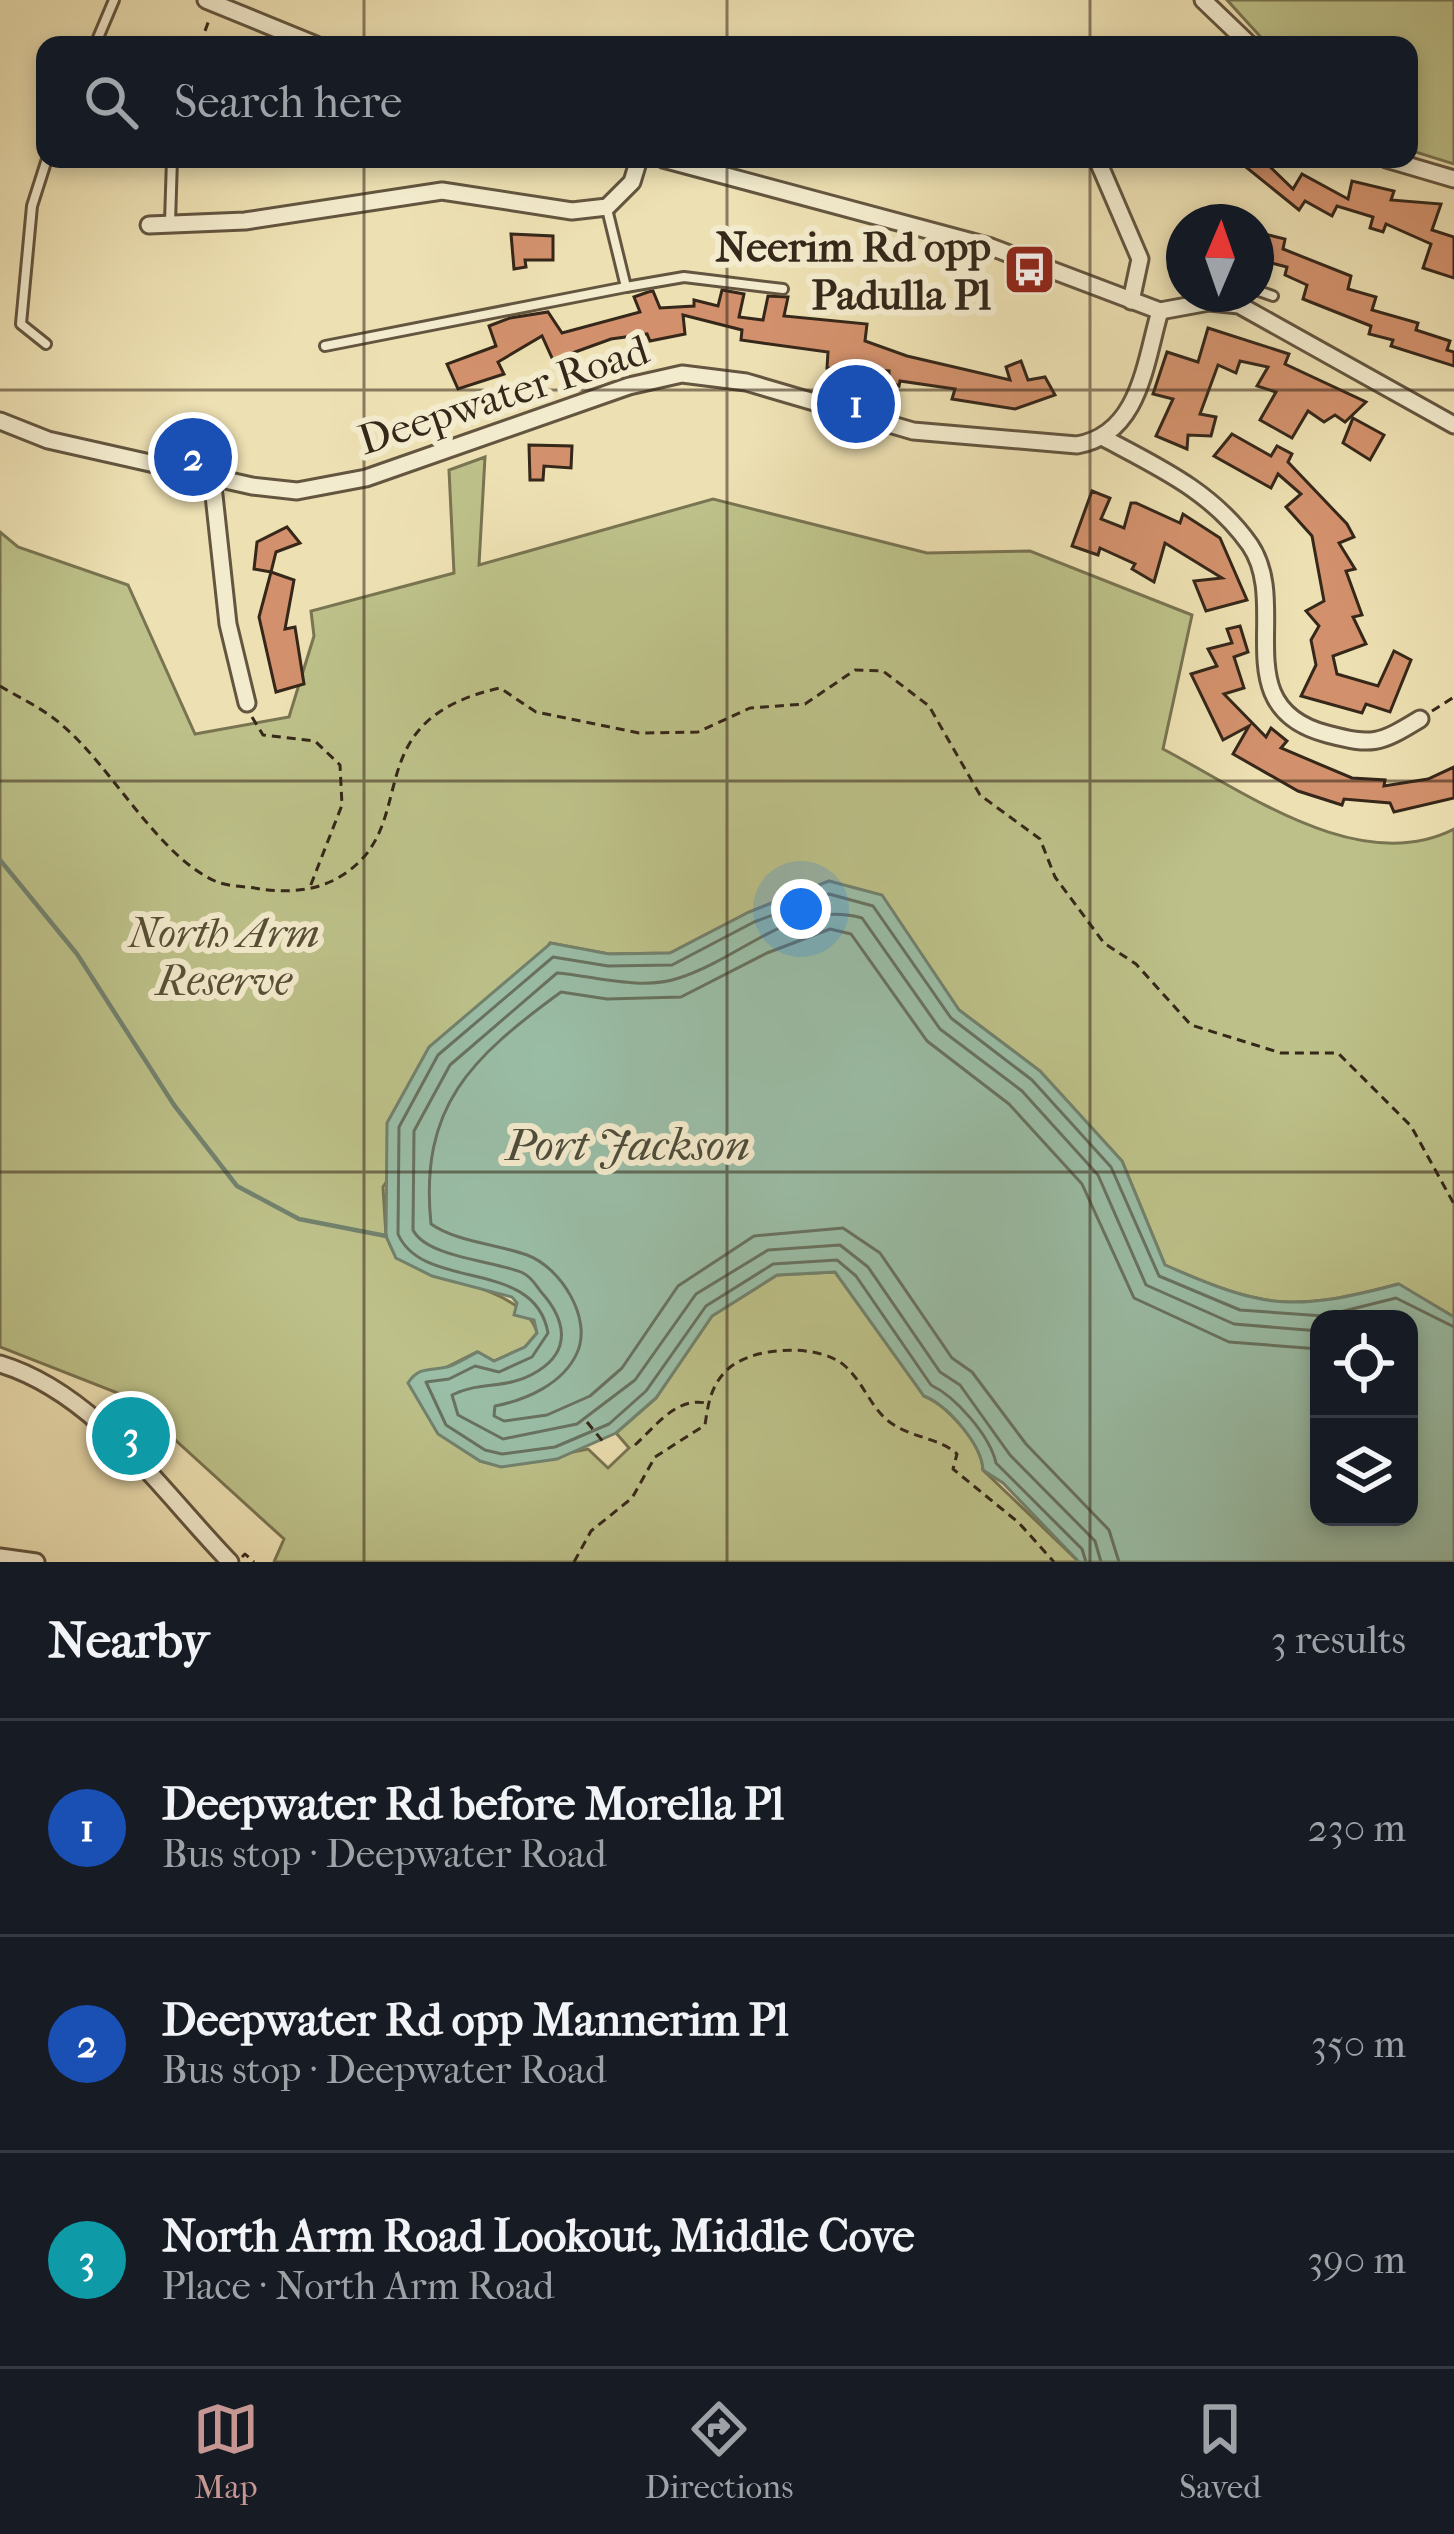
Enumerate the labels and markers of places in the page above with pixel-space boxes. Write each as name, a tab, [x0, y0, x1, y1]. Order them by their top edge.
place label: Neerim Rd opp Padulla Pl	[715, 223, 991, 320]
bus stop icon: Neerim Rd opp Padulla Pl	[1002, 242, 1058, 298]
pin: 1	[817, 359, 895, 449]
pin: 2	[154, 412, 232, 502]
pin: 3	[92, 1391, 170, 1481]

